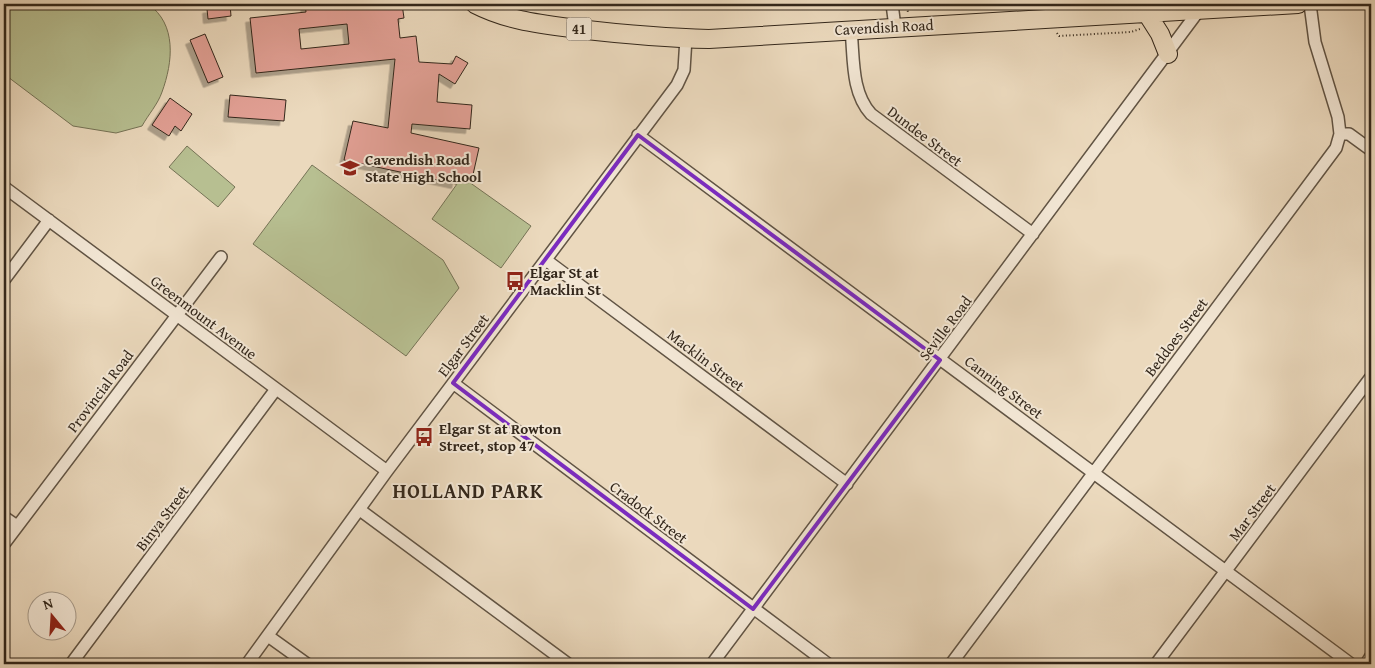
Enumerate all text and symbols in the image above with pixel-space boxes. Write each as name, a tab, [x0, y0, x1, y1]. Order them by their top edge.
street label: Cavendish Road	[834, 14, 934, 40]
road number: 41	[566, 18, 592, 40]
street label: Dundee Street	[883, 101, 967, 172]
place label: Cavendish Road State High School	[365, 149, 482, 187]
school or university icon: Cavendish Road State High School	[339, 157, 361, 179]
place label: Elgar St at Macklin St	[530, 262, 601, 300]
street label: Greenmount Avenue	[146, 270, 262, 364]
bus stop icon: Elgar St at Macklin St	[504, 270, 526, 292]
street label: Seville Road	[914, 291, 976, 365]
street label: Beddoes Street	[1139, 293, 1213, 381]
street label: Elgar Street	[432, 309, 494, 381]
street label: Macklin Street	[663, 324, 749, 396]
street label: Provincial Road	[62, 345, 138, 437]
street label: Canning Street	[960, 350, 1048, 424]
place label: Elgar St at Rowton Street, stop 47	[439, 418, 562, 456]
bus stop icon: Elgar St at Rowton Street, stop 47	[413, 426, 435, 448]
district label: HOLLAND PARK	[392, 476, 544, 505]
street label: Cradock Street	[606, 476, 693, 549]
street label: Mar Street	[1224, 478, 1281, 545]
street label: Binya Street	[131, 480, 194, 555]
north arrow	[28, 590, 78, 640]
text: N	[40, 592, 56, 615]

